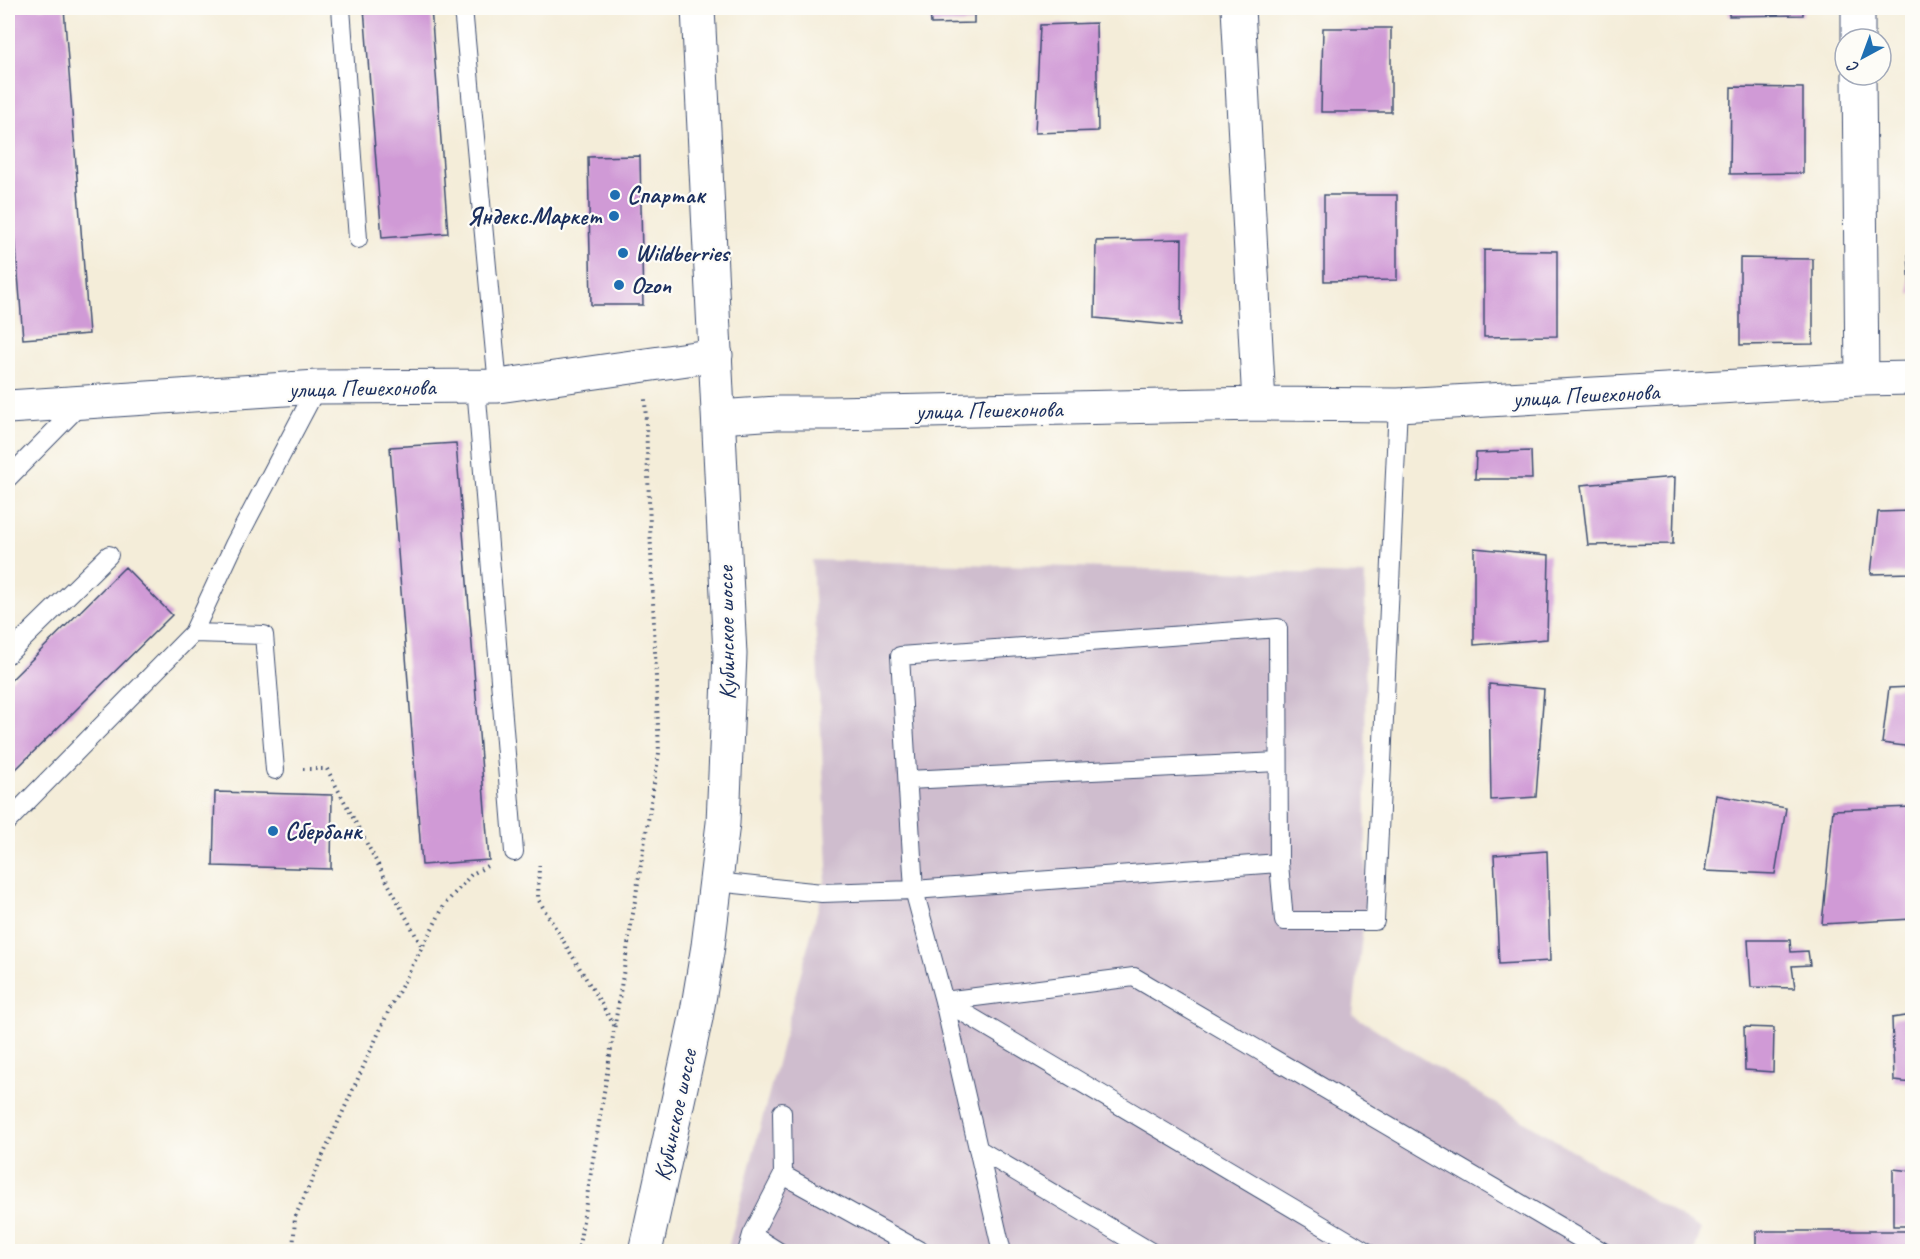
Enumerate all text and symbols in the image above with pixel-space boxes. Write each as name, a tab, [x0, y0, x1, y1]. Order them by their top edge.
north arrow	[1833, 27, 1893, 87]
text: С	[1843, 56, 1863, 78]
place label: Спартак	[627, 180, 707, 210]
marker: Спартак	[608, 188, 622, 202]
place label: Яндекс.Маркет	[467, 201, 602, 231]
marker: Яндекс.Маркет	[607, 209, 621, 223]
place label: Wildberries	[635, 238, 731, 268]
marker: Wildberries	[616, 246, 630, 260]
place label: Ozon	[631, 270, 672, 300]
marker: Ozon	[612, 278, 626, 292]
street label: улица Пешехонова	[286, 372, 437, 404]
street label: улица Пешехонова	[1510, 376, 1661, 414]
street label: улица Пешехонова	[913, 394, 1064, 426]
street label: Кубинское шоссе	[710, 564, 742, 700]
place label: Сбербанк	[285, 816, 364, 846]
marker: Сбербанк	[266, 824, 280, 838]
street label: Кубинское шоссе	[646, 1044, 704, 1183]

